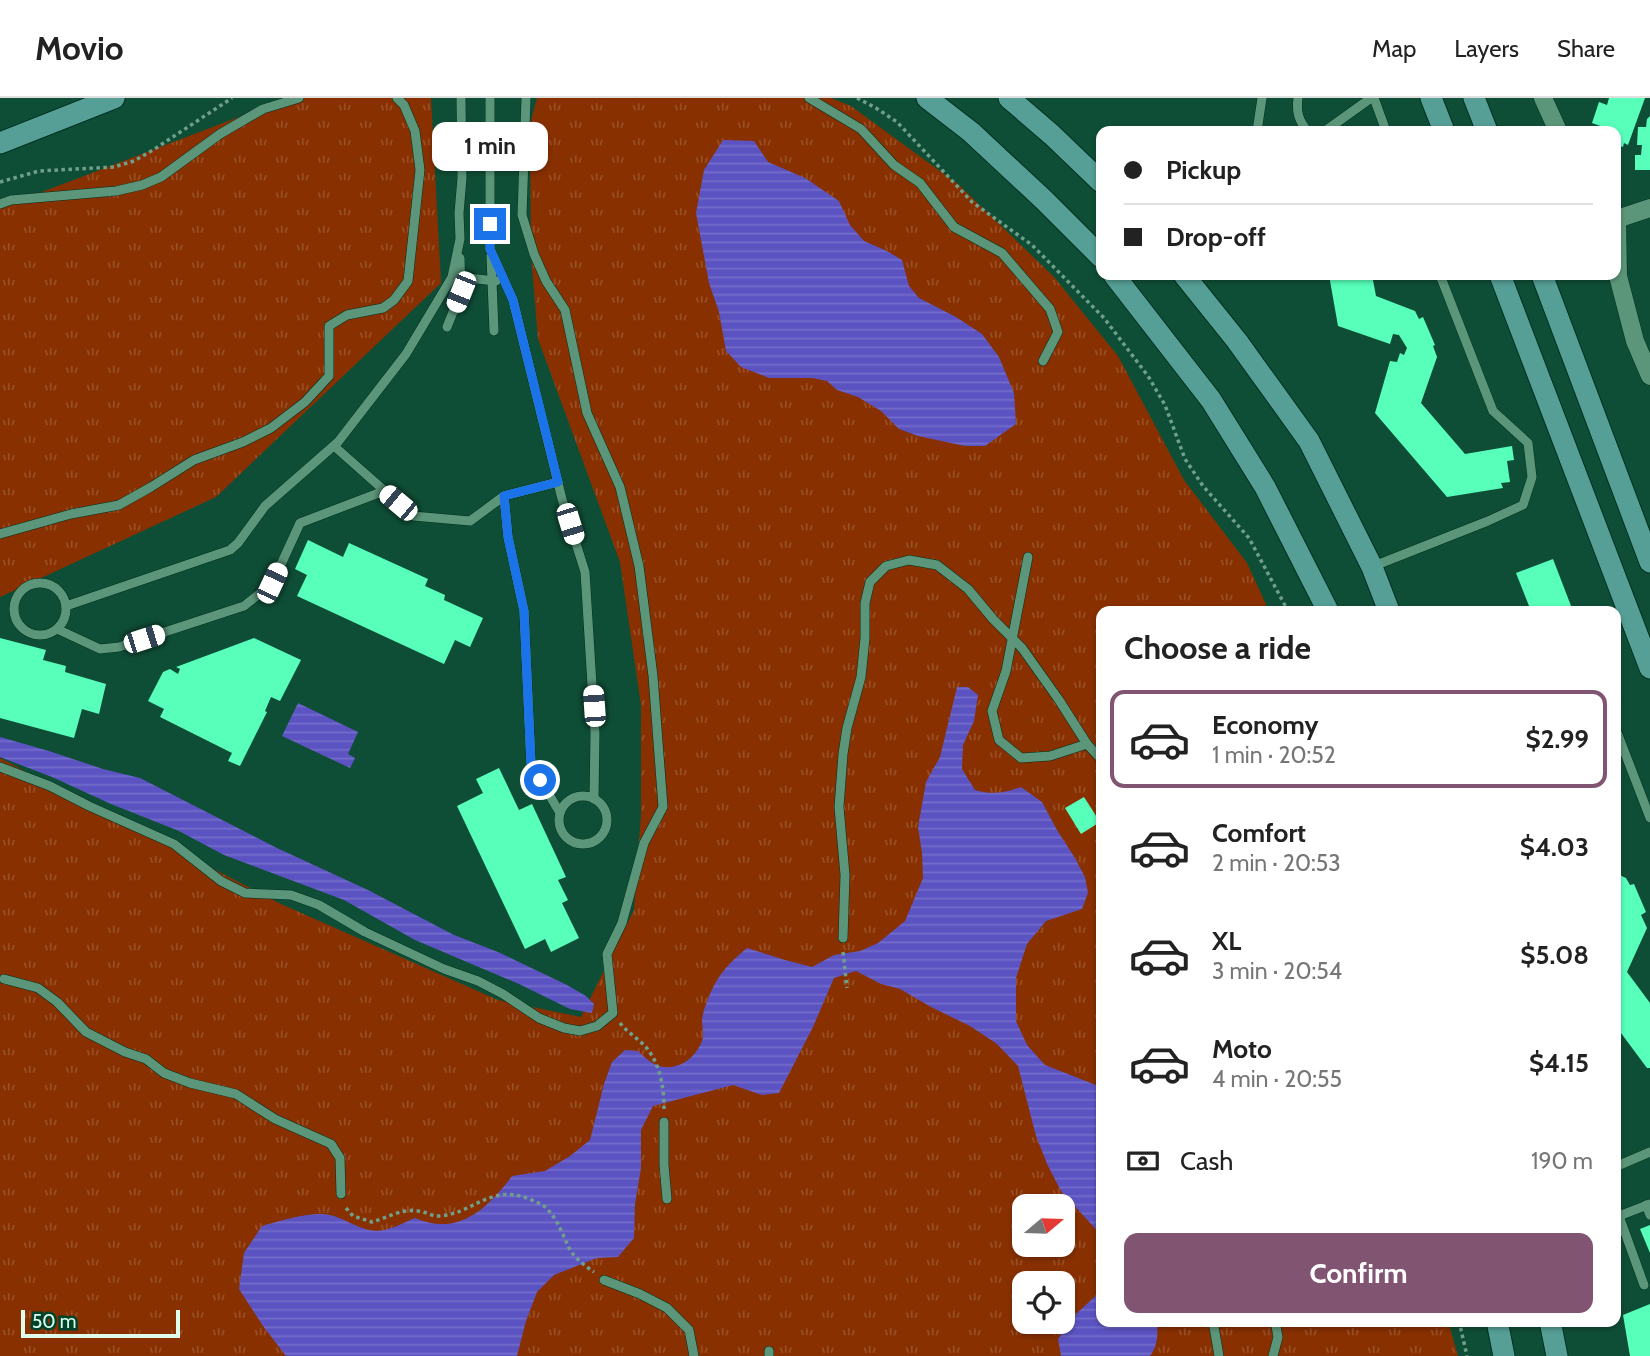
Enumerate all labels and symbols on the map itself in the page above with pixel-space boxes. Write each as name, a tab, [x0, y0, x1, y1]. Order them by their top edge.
callout: 1 min	[432, 122, 548, 172]
route end	[474, 208, 506, 240]
car	[444, 269, 479, 315]
car	[376, 481, 421, 525]
car	[554, 501, 587, 547]
car	[254, 560, 291, 606]
car	[121, 623, 168, 655]
car	[583, 684, 606, 728]
route start	[524, 764, 556, 796]
north arrow	[1012, 1194, 1074, 1256]
scale bar	[21, 1307, 180, 1339]

